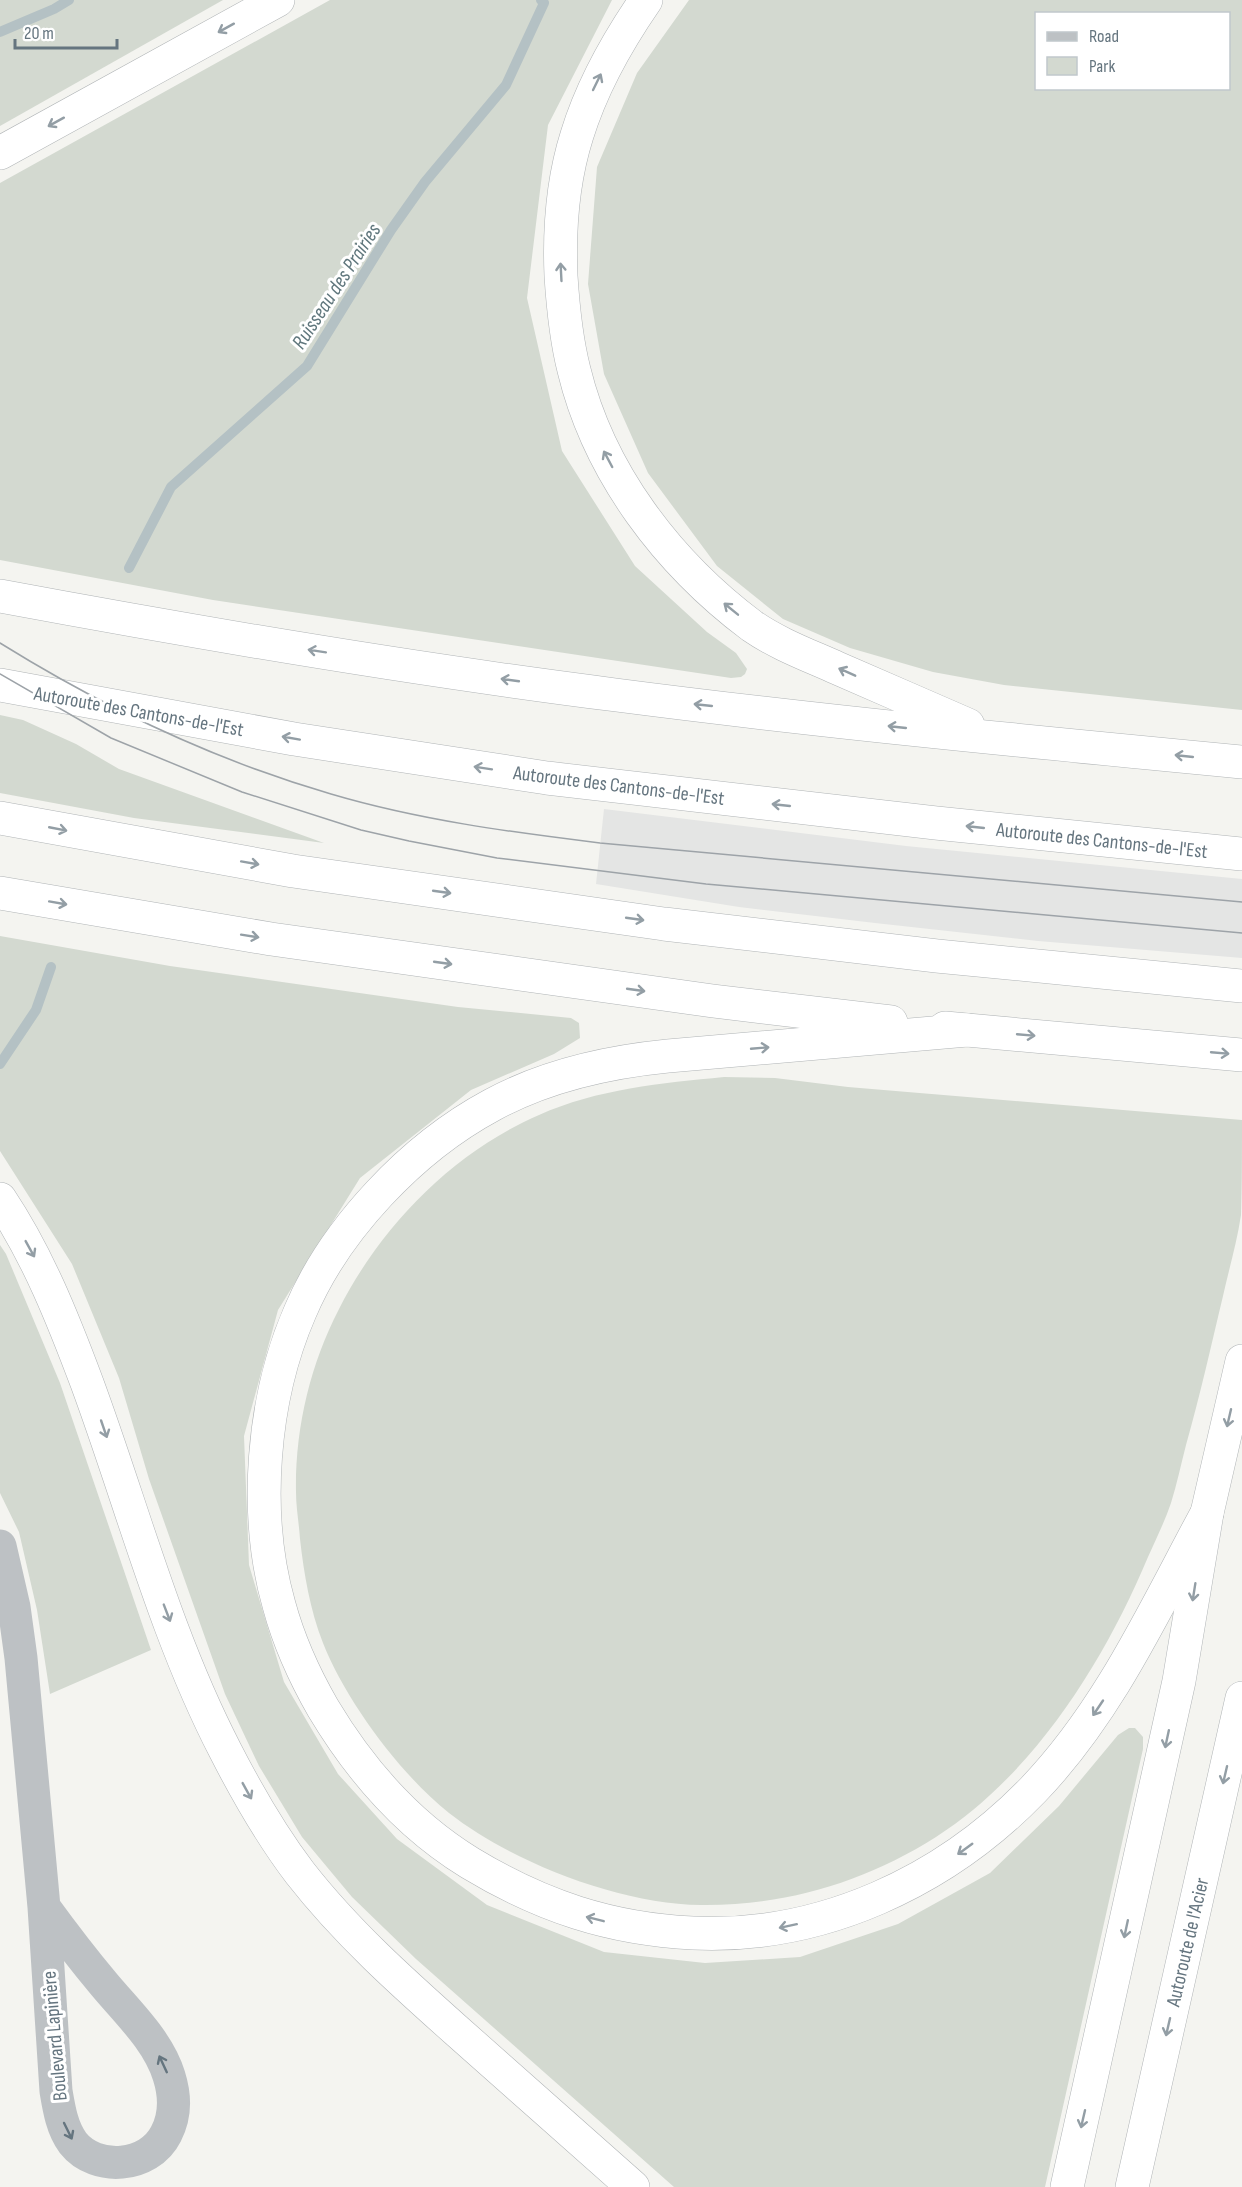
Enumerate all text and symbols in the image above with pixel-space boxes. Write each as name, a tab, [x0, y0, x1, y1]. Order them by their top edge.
scale bar	[15, 12, 117, 50]
legend	[1035, 12, 1230, 90]
text: 20 m	[24, 23, 54, 44]
one-way arrow	[218, 23, 236, 34]
text: Road	[1089, 26, 1119, 47]
text: Park	[1089, 56, 1115, 77]
one-way arrow	[592, 74, 604, 92]
one-way arrow	[47, 117, 65, 128]
water label: Ruisseau des Prairies	[287, 218, 387, 354]
one-way arrow	[556, 262, 567, 282]
one-way arrow	[602, 451, 613, 469]
one-way arrow	[724, 602, 739, 616]
one-way arrow	[308, 645, 327, 656]
one-way arrow	[838, 666, 856, 677]
one-way arrow	[500, 675, 520, 686]
street label: Autoroute des Cantons-de-l'Est	[31, 682, 245, 742]
one-way arrow	[694, 699, 714, 710]
one-way arrow	[887, 721, 907, 732]
one-way arrow	[281, 732, 301, 743]
one-way arrow	[1174, 750, 1194, 761]
street label: Autoroute des Cantons-de-l'Est	[511, 761, 726, 811]
one-way arrow	[474, 762, 494, 773]
one-way arrow	[772, 799, 791, 810]
street label: Autoroute des Cantons-de-l'Est	[994, 818, 1209, 864]
one-way arrow	[965, 821, 985, 832]
one-way arrow	[47, 824, 67, 835]
one-way arrow	[239, 858, 259, 869]
one-way arrow	[432, 887, 452, 898]
one-way arrow	[47, 898, 67, 909]
one-way arrow	[625, 914, 645, 925]
one-way arrow	[239, 931, 259, 942]
one-way arrow	[433, 958, 452, 969]
one-way arrow	[626, 984, 645, 995]
one-way arrow	[1015, 1030, 1035, 1041]
one-way arrow	[749, 1042, 769, 1053]
one-way arrow	[1209, 1048, 1229, 1059]
one-way arrow	[24, 1240, 36, 1257]
one-way arrow	[1223, 1407, 1234, 1427]
one-way arrow	[99, 1419, 110, 1438]
one-way arrow	[1188, 1581, 1199, 1601]
one-way arrow	[163, 1604, 174, 1622]
one-way arrow	[1092, 1699, 1104, 1716]
one-way arrow	[1161, 1728, 1172, 1748]
one-way arrow	[1218, 1766, 1230, 1785]
one-way arrow	[241, 1782, 253, 1799]
one-way arrow	[957, 1843, 973, 1855]
street label: Autoroute de l'Acier	[1161, 1875, 1214, 2010]
one-way arrow	[585, 1912, 604, 1924]
one-way arrow	[1120, 1919, 1131, 1938]
one-way arrow	[779, 1921, 798, 1932]
street label: Boulevard Lapinière	[37, 1970, 73, 2102]
one-way arrow	[1162, 2017, 1174, 2036]
one-way arrow	[157, 2056, 169, 2074]
one-way arrow	[1076, 2110, 1088, 2129]
one-way arrow	[62, 2122, 74, 2140]

